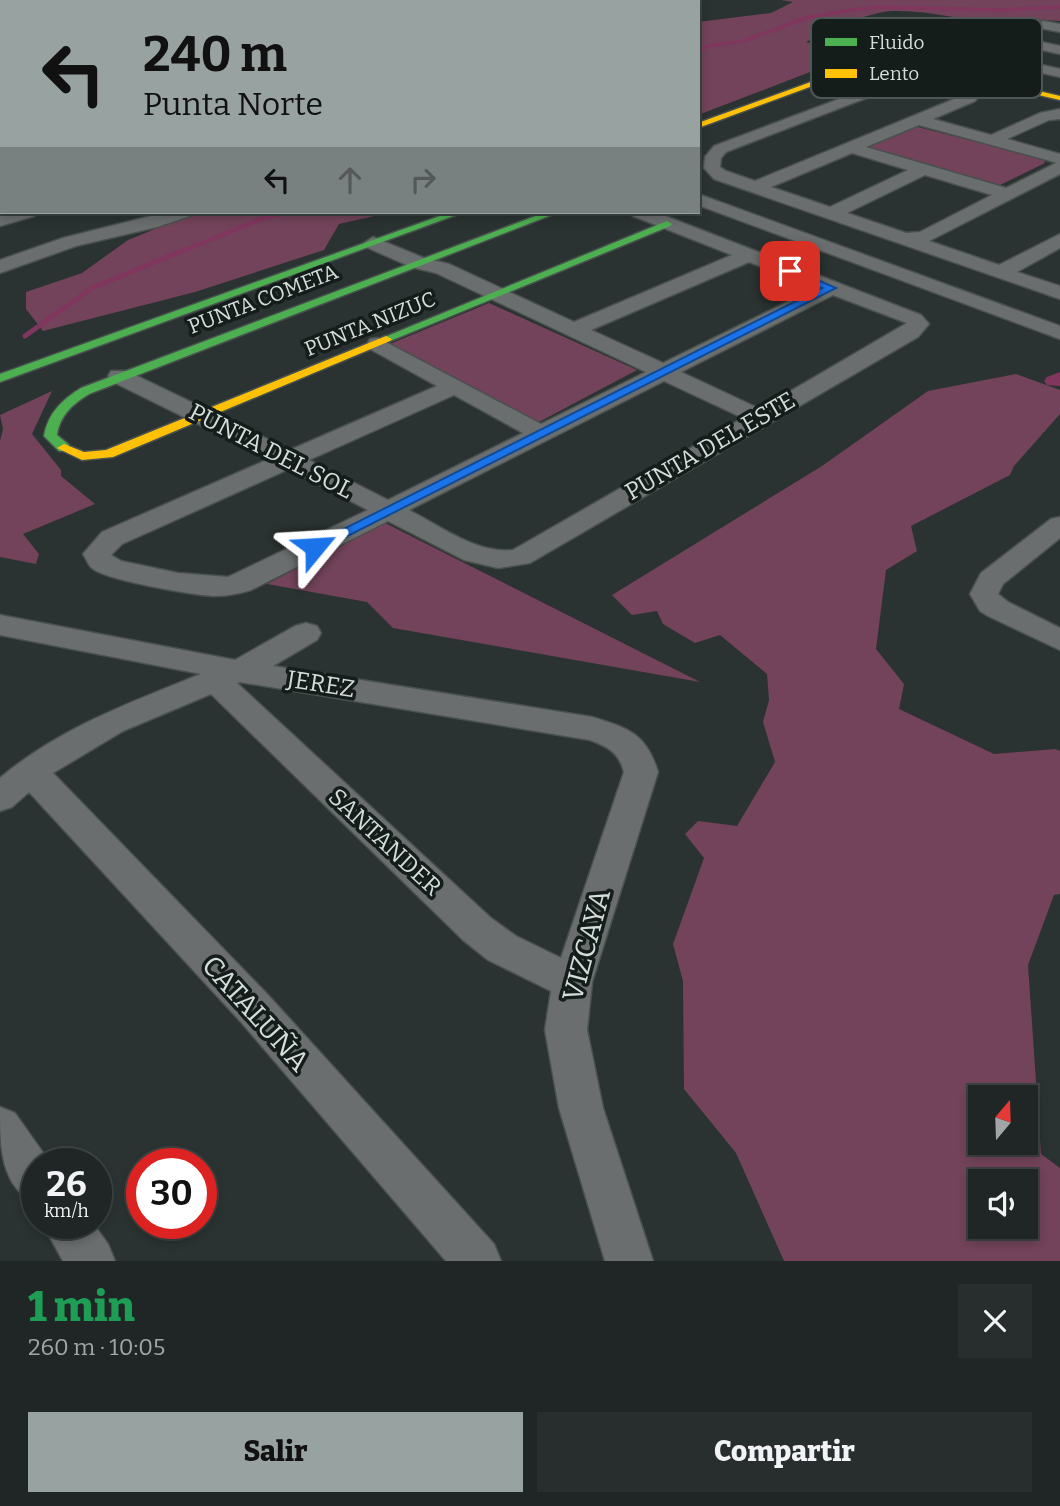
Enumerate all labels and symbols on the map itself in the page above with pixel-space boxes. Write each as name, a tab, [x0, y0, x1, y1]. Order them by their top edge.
legend	[811, 18, 1042, 98]
text: Fluido	[869, 31, 925, 54]
text: Lento	[869, 62, 919, 85]
pin	[760, 241, 820, 301]
street label: PUNTA COMETA	[184, 258, 342, 340]
street label: PUNTA NIZUC	[301, 286, 439, 362]
street label: PUNTA DEL ESTE	[620, 386, 800, 506]
street label: PUNTA DEL SOL	[185, 398, 357, 504]
position arrow	[278, 510, 352, 584]
street label: JEREZ	[284, 665, 357, 703]
street label: SANTANDER	[323, 783, 447, 901]
street label: VIZCAYA	[556, 885, 617, 1005]
street label: CATALUÑA	[195, 949, 316, 1078]
north arrow	[968, 1085, 1038, 1155]
speed limit sign: 30	[126, 1148, 217, 1239]

